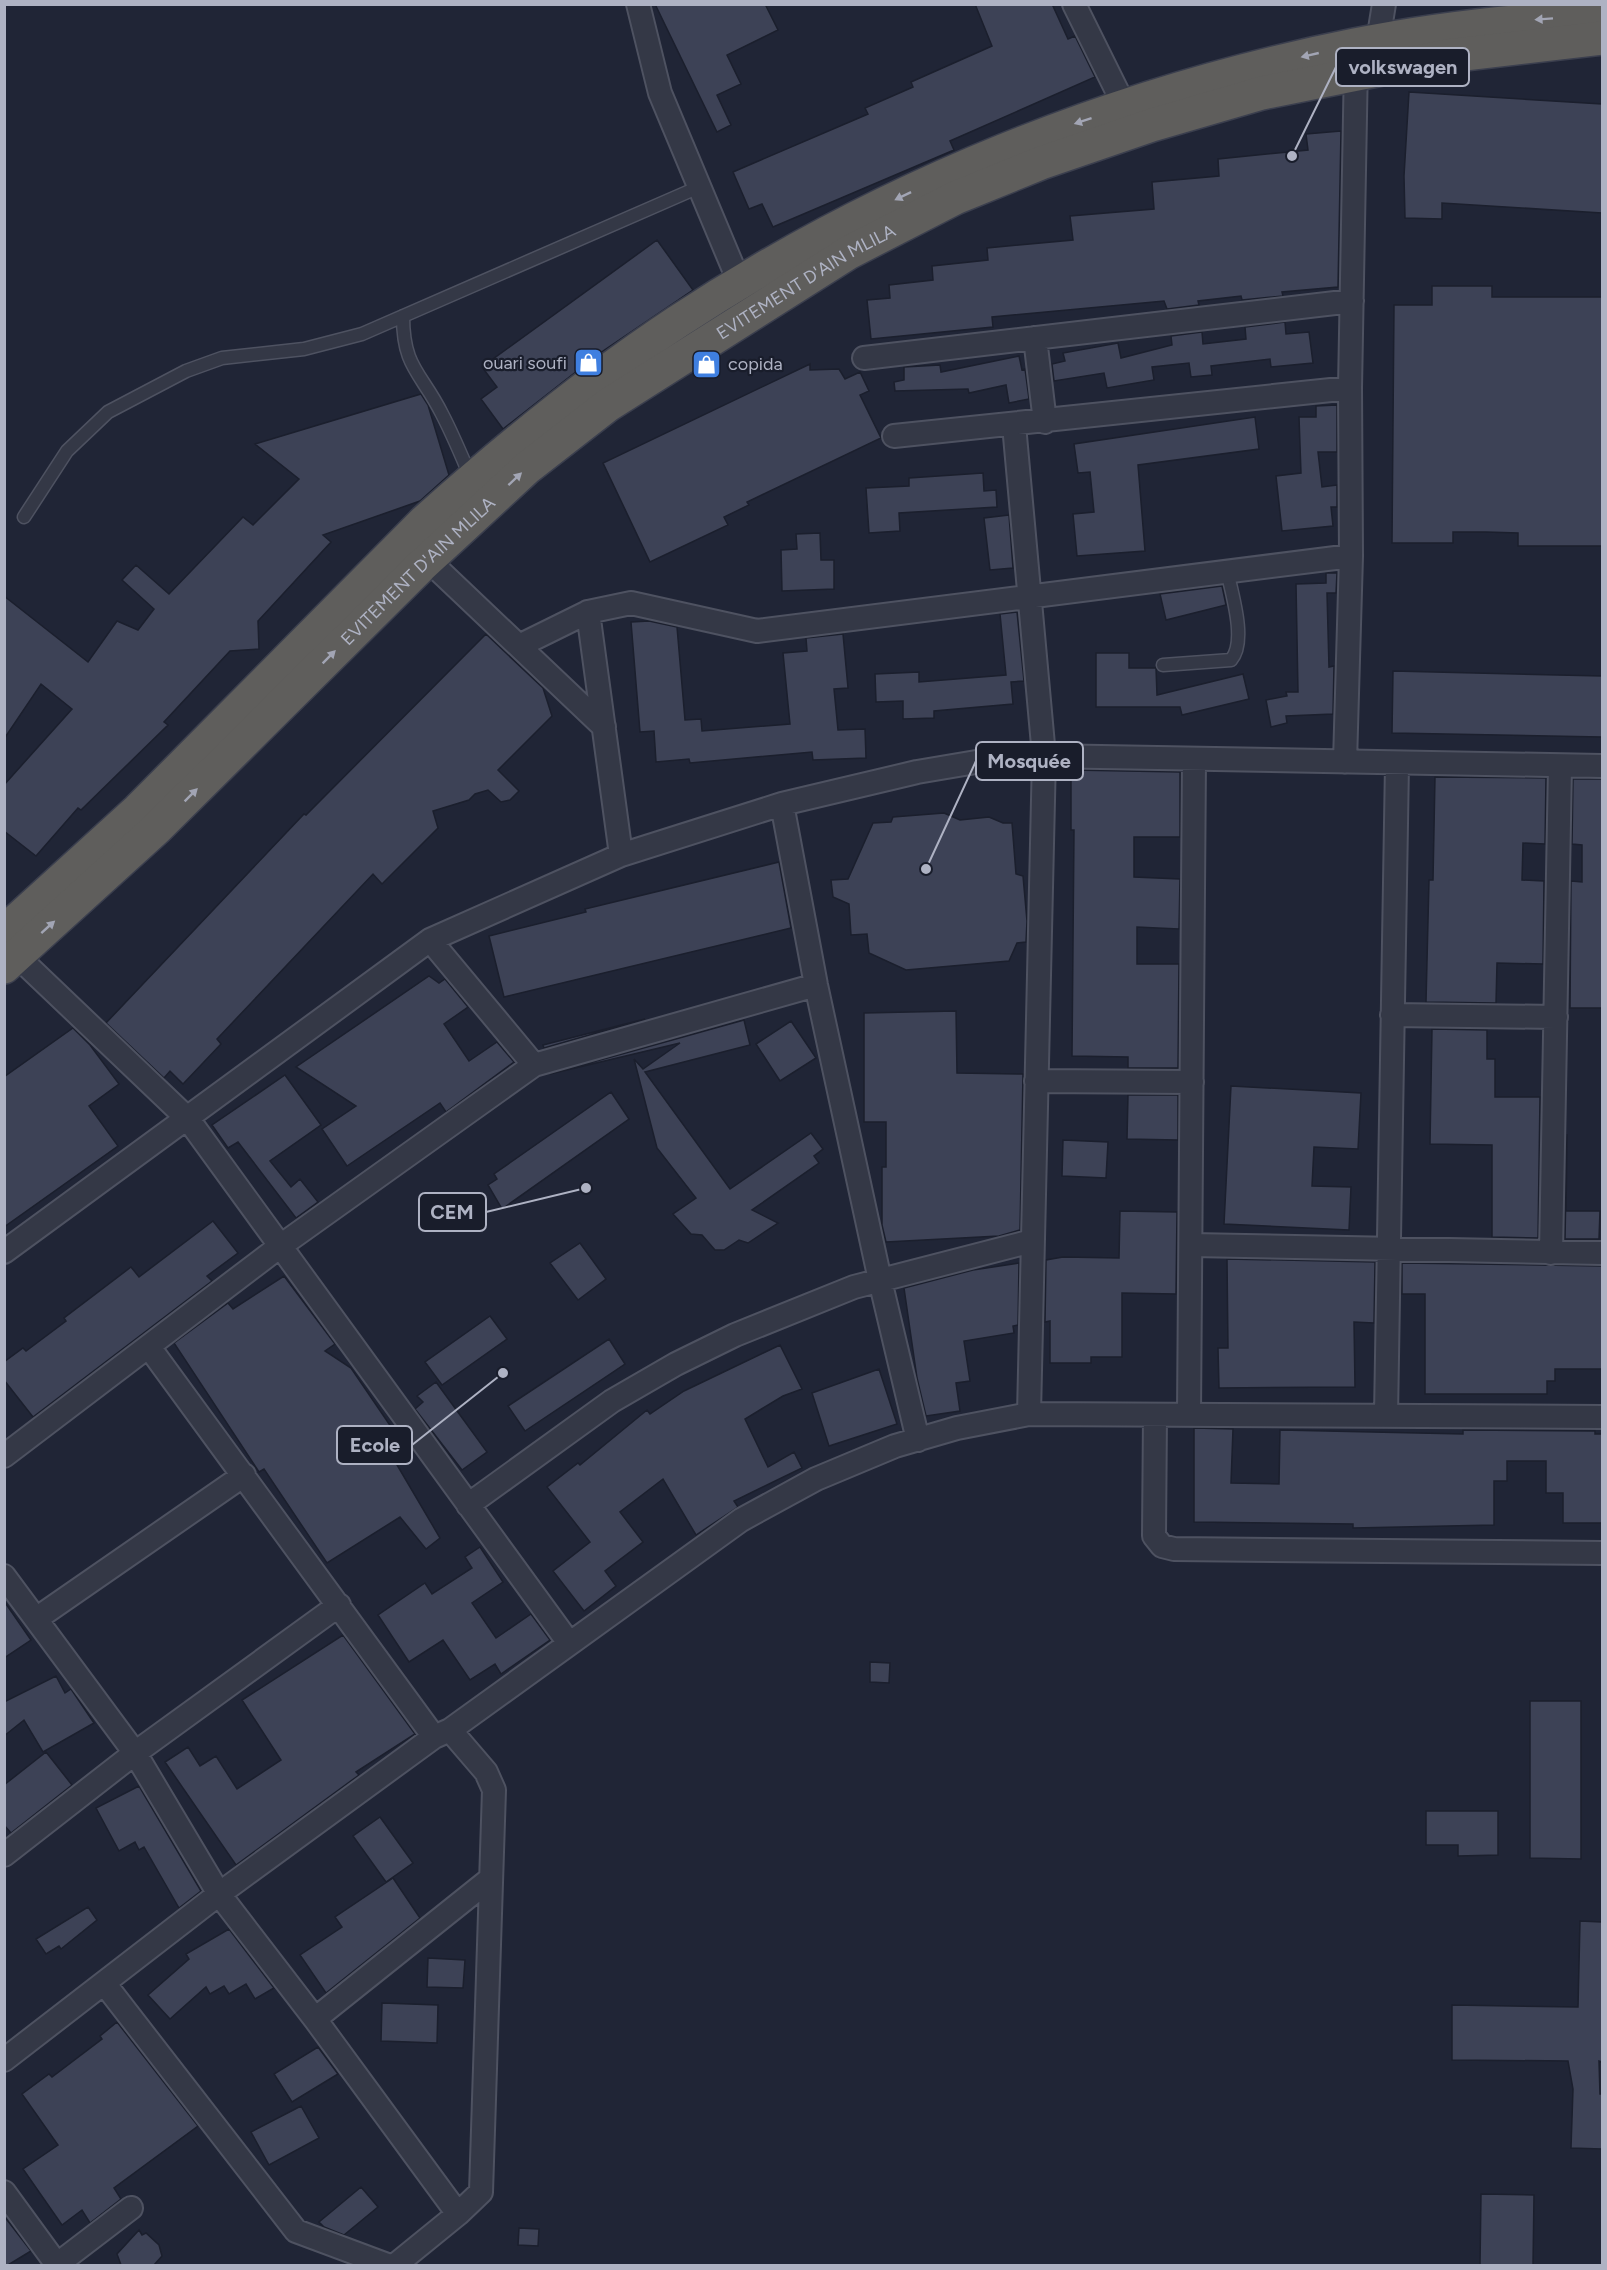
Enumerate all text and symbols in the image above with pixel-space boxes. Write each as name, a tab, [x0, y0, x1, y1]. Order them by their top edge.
one-way arrow	[1535, 14, 1554, 23]
callout: volkswagen	[1336, 48, 1469, 86]
one-way arrow	[1301, 50, 1319, 60]
text: volkswagen	[1349, 55, 1457, 79]
one-way arrow	[1074, 116, 1092, 126]
one-way arrow	[894, 191, 911, 200]
street label: EVITEMENT D'AIN MLILA	[713, 219, 899, 344]
shop icon: ouari soufi	[572, 347, 604, 379]
shop icon: copida	[691, 348, 723, 380]
place label: ouari soufi	[483, 352, 567, 374]
place label: copida	[728, 353, 783, 375]
one-way arrow	[508, 472, 523, 486]
street label: EVITEMENT D'AIN MLILA	[336, 492, 500, 650]
one-way arrow	[322, 651, 336, 665]
callout: Mosquée	[976, 742, 1083, 780]
text: Mosquée	[987, 749, 1071, 773]
one-way arrow	[183, 788, 197, 802]
one-way arrow	[41, 921, 55, 935]
callout: CEM	[419, 1193, 486, 1231]
text: CEM	[430, 1200, 474, 1224]
callout: Ecole	[337, 1426, 412, 1464]
text: Ecole	[350, 1433, 400, 1457]

